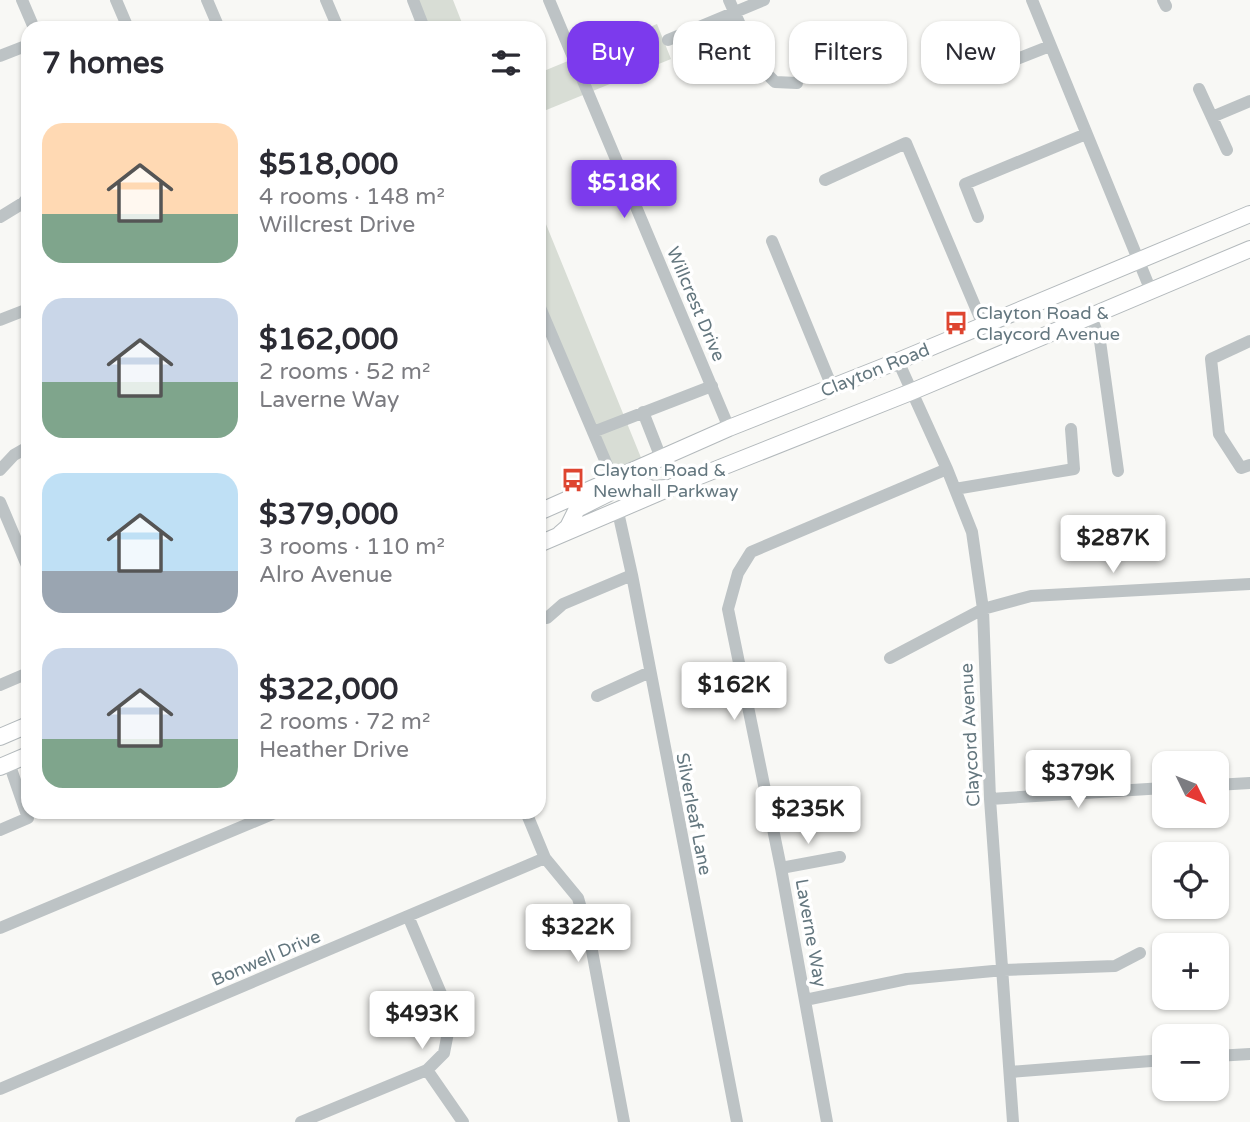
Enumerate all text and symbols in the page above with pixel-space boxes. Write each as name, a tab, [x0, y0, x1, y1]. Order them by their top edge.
chip: Buy	[567, 21, 659, 84]
chip: Rent	[673, 21, 775, 84]
chip: Filters	[789, 21, 907, 84]
chip: New	[921, 21, 1020, 84]
icon: filters	[487, 44, 525, 82]
text: 7 homes	[42, 45, 164, 82]
text: $518,000	[259, 146, 398, 183]
icon: home	[98, 151, 182, 235]
pin: $518K	[575, 160, 673, 220]
text: $518K	[588, 169, 660, 197]
text: 4 rooms · 148 m²	[259, 183, 445, 211]
text: Willcrest Drive	[259, 211, 415, 239]
street label: Willcrest Drive	[662, 243, 730, 365]
place label: Clayton Road & Claycord Avenue	[976, 302, 1120, 345]
bus stop icon: Clayton Road & Claycord Avenue	[942, 309, 970, 337]
text: $162,000	[259, 321, 398, 358]
icon: home	[98, 326, 182, 410]
street label: Clayton Road	[817, 338, 933, 402]
text: 2 rooms · 52 m²	[259, 358, 430, 386]
text: Laverne Way	[259, 386, 399, 414]
place label: Clayton Road & Newhall Parkway	[593, 459, 739, 502]
bus stop icon: Clayton Road & Newhall Parkway	[559, 466, 587, 494]
text: $379,000	[259, 496, 398, 533]
icon: home	[98, 501, 182, 585]
pin: $287K	[1064, 516, 1162, 575]
text: $287K	[1077, 524, 1149, 552]
text: 3 rooms · 110 m²	[259, 533, 445, 561]
text: Alro Avenue	[259, 561, 393, 589]
pin: $162K	[685, 662, 783, 722]
street label: Claycord Avenue	[955, 662, 985, 808]
text: $322,000	[259, 671, 398, 708]
text: $162K	[698, 671, 770, 699]
icon: home	[98, 676, 182, 760]
text: 2 rooms · 72 m²	[259, 708, 430, 736]
text: Heather Drive	[259, 736, 409, 764]
pin: $379K	[1029, 750, 1127, 810]
street label: Silverleaf Lane	[671, 751, 717, 877]
north arrow	[1152, 751, 1228, 828]
map controls	[1152, 751, 1229, 1101]
text: $379K	[1042, 759, 1114, 787]
pin: $235K	[759, 786, 857, 846]
text: $235K	[772, 795, 844, 823]
button: locate	[1152, 842, 1229, 919]
street label: Laverne Way	[791, 877, 831, 989]
pin: $322K	[529, 904, 627, 964]
text: $322K	[542, 913, 614, 941]
street label: Bonwell Drive	[208, 925, 324, 991]
button: +	[1152, 933, 1229, 1010]
pin: $493K	[373, 992, 471, 1051]
text: $493K	[386, 1000, 458, 1028]
button: −	[1152, 1024, 1229, 1101]

